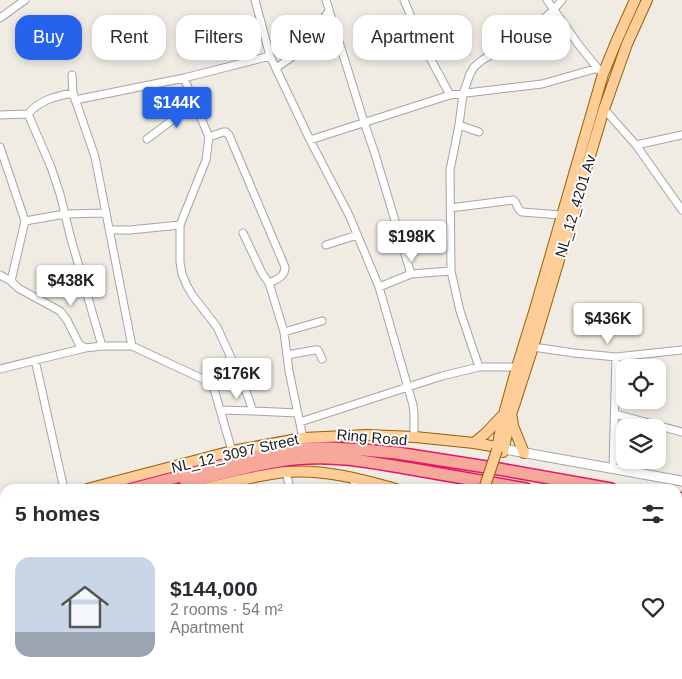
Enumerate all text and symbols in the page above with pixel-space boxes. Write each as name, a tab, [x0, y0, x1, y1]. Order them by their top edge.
chip: Buy	[15, 15, 82, 60]
chip: Rent	[92, 15, 166, 60]
chip: Filters	[176, 15, 261, 60]
chip: New	[271, 15, 343, 60]
chip: Apartment	[353, 15, 472, 60]
chip: House	[482, 15, 570, 60]
pin: $144K	[142, 86, 212, 129]
text: $144K	[153, 94, 201, 111]
street label: NL_12_4201 Av	[551, 152, 599, 259]
pin: $198K	[377, 220, 447, 263]
text: $198K	[388, 228, 436, 245]
pin: $438K	[36, 264, 106, 307]
text: $438K	[47, 272, 95, 289]
pin: $436K	[573, 302, 643, 345]
text: $436K	[584, 310, 632, 327]
pin: $176K	[202, 358, 272, 400]
map controls	[616, 359, 666, 469]
button: locate	[616, 359, 666, 409]
text: $176K	[213, 365, 261, 382]
button: layers	[616, 419, 666, 469]
street label: Ring Road	[336, 425, 408, 449]
street label: NL_12_3097 Street	[170, 430, 301, 476]
icon: filters	[639, 500, 667, 528]
text: 5 homes	[15, 502, 100, 525]
icon: home	[55, 577, 115, 637]
text: $144,000	[170, 577, 258, 600]
icon: heart	[639, 593, 667, 621]
text: 2 rooms · 54 m²	[170, 601, 283, 618]
text: Apartment	[170, 619, 244, 636]

